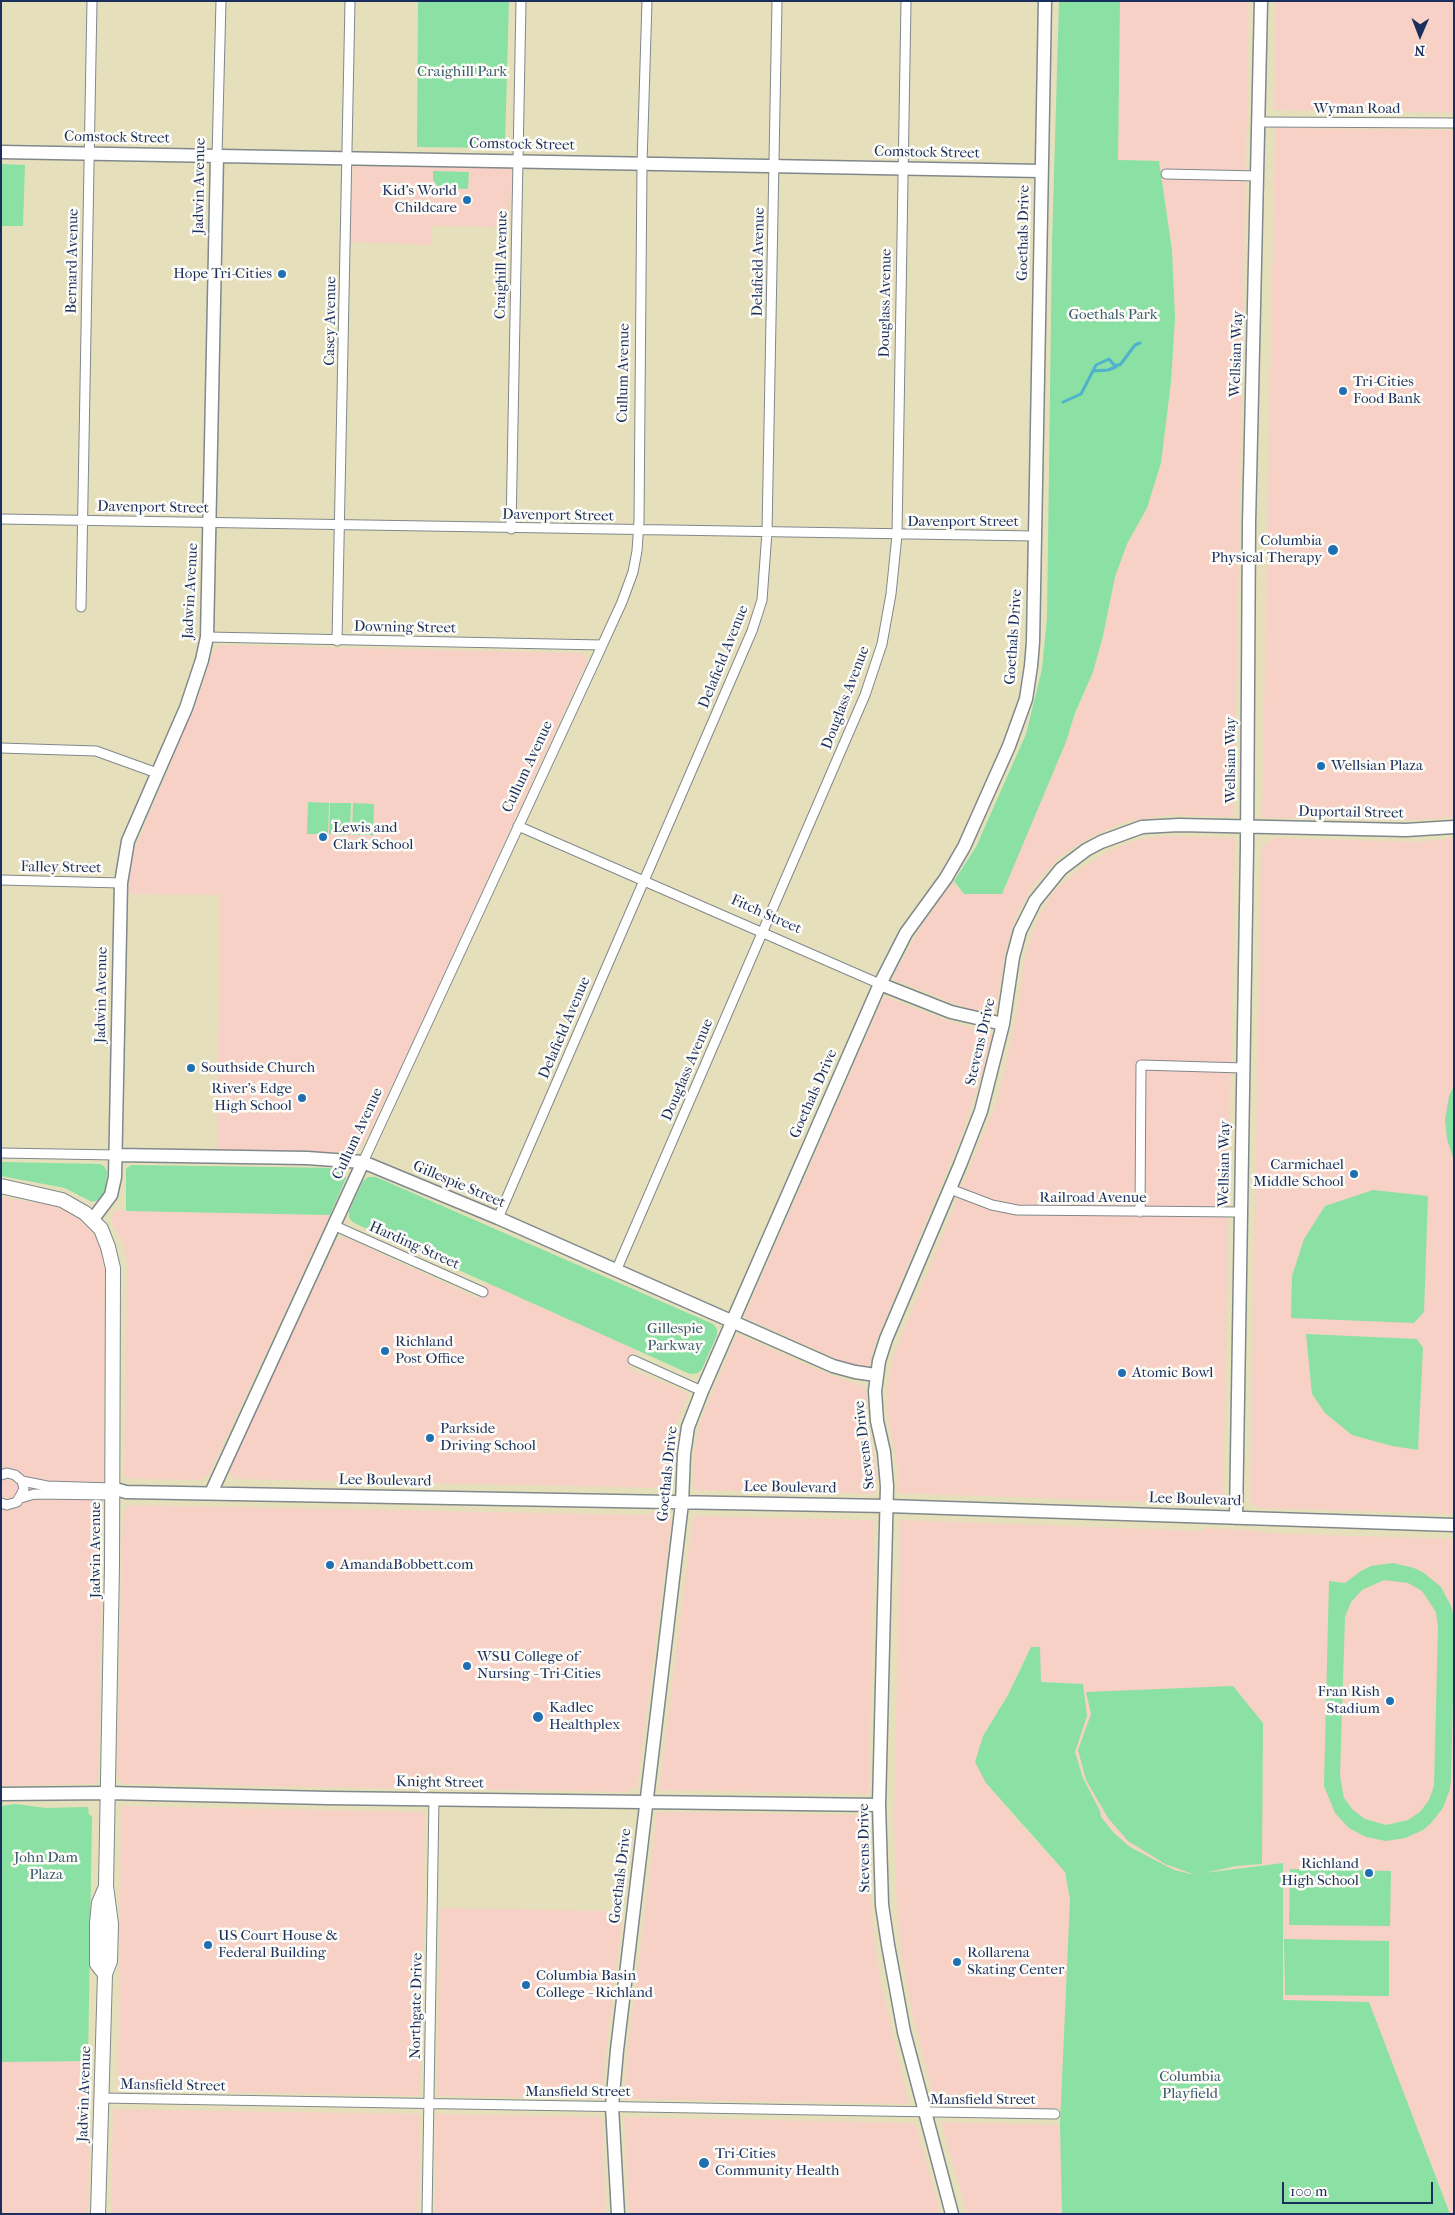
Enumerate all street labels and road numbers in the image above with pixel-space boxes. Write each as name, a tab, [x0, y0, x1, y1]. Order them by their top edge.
street label: Wyman Road	[1313, 100, 1401, 118]
street label: Comstock Street	[64, 128, 170, 148]
street label: Comstock Street	[469, 135, 575, 155]
street label: Jadwin Avenue	[190, 138, 210, 234]
street label: Comstock Street	[874, 143, 980, 163]
street label: Goethals Drive	[1014, 185, 1034, 281]
street label: Delafield Avenue	[749, 207, 769, 317]
street label: Bernard Avenue	[63, 208, 83, 314]
street label: Craighill Avenue	[492, 211, 512, 319]
street label: Douglass Avenue	[876, 248, 896, 358]
street label: Casey Avenue	[321, 276, 341, 366]
street label: Wellsian Way	[1226, 310, 1248, 398]
street label: Cullum Avenue	[614, 323, 634, 423]
street label: Davenport Street	[97, 498, 209, 518]
street label: Davenport Street	[502, 506, 614, 526]
street label: Davenport Street	[907, 513, 1019, 531]
street label: Jadwin Avenue	[179, 542, 203, 640]
street label: Goethals Drive	[1002, 589, 1026, 685]
street label: Delafield Avenue	[695, 603, 753, 711]
street label: Downing Street	[354, 618, 456, 638]
street label: Douglass Avenue	[818, 644, 874, 752]
street label: Wellsian Way	[1222, 717, 1240, 803]
street label: Cullum Avenue	[499, 718, 557, 816]
street label: Duportail Street	[1298, 803, 1404, 823]
street label: Falley Street	[20, 858, 102, 878]
street label: Fitch Street	[728, 891, 804, 939]
street label: Jadwin Avenue	[92, 947, 112, 1043]
street label: Delafield Avenue	[535, 974, 595, 1082]
street label: Stevens Drive	[962, 997, 1000, 1087]
street label: Douglass Avenue	[658, 1016, 718, 1124]
street label: Goethals Drive	[786, 1047, 842, 1141]
street label: Cullum Avenue	[329, 1085, 387, 1183]
street label: Wellsian Way	[1215, 1121, 1235, 1207]
street label: Gillespie Street	[410, 1157, 508, 1213]
street label: Railroad Avenue	[1039, 1189, 1147, 1207]
street label: Harding Street	[366, 1218, 462, 1274]
street label: Stevens Drive	[851, 1400, 879, 1490]
street label: Goethals Drive	[654, 1425, 682, 1523]
street label: Lee Boulevard	[338, 1471, 432, 1491]
street label: Lee Boulevard	[743, 1478, 837, 1498]
street label: Lee Boulevard	[1148, 1489, 1242, 1511]
street label: Jadwin Avenue	[87, 1502, 105, 1598]
street label: Knight Street	[396, 1773, 484, 1793]
street label: Stevens Drive	[855, 1803, 875, 1893]
street label: Goethals Drive	[606, 1827, 636, 1925]
street label: Northgate Drive	[407, 1953, 427, 2059]
street label: Jadwin Avenue	[74, 2046, 96, 2142]
street label: Mansfield Street	[120, 2076, 226, 2096]
street label: Mansfield Street	[525, 2083, 631, 2101]
street label: Mansfield Street	[930, 2091, 1036, 2109]

